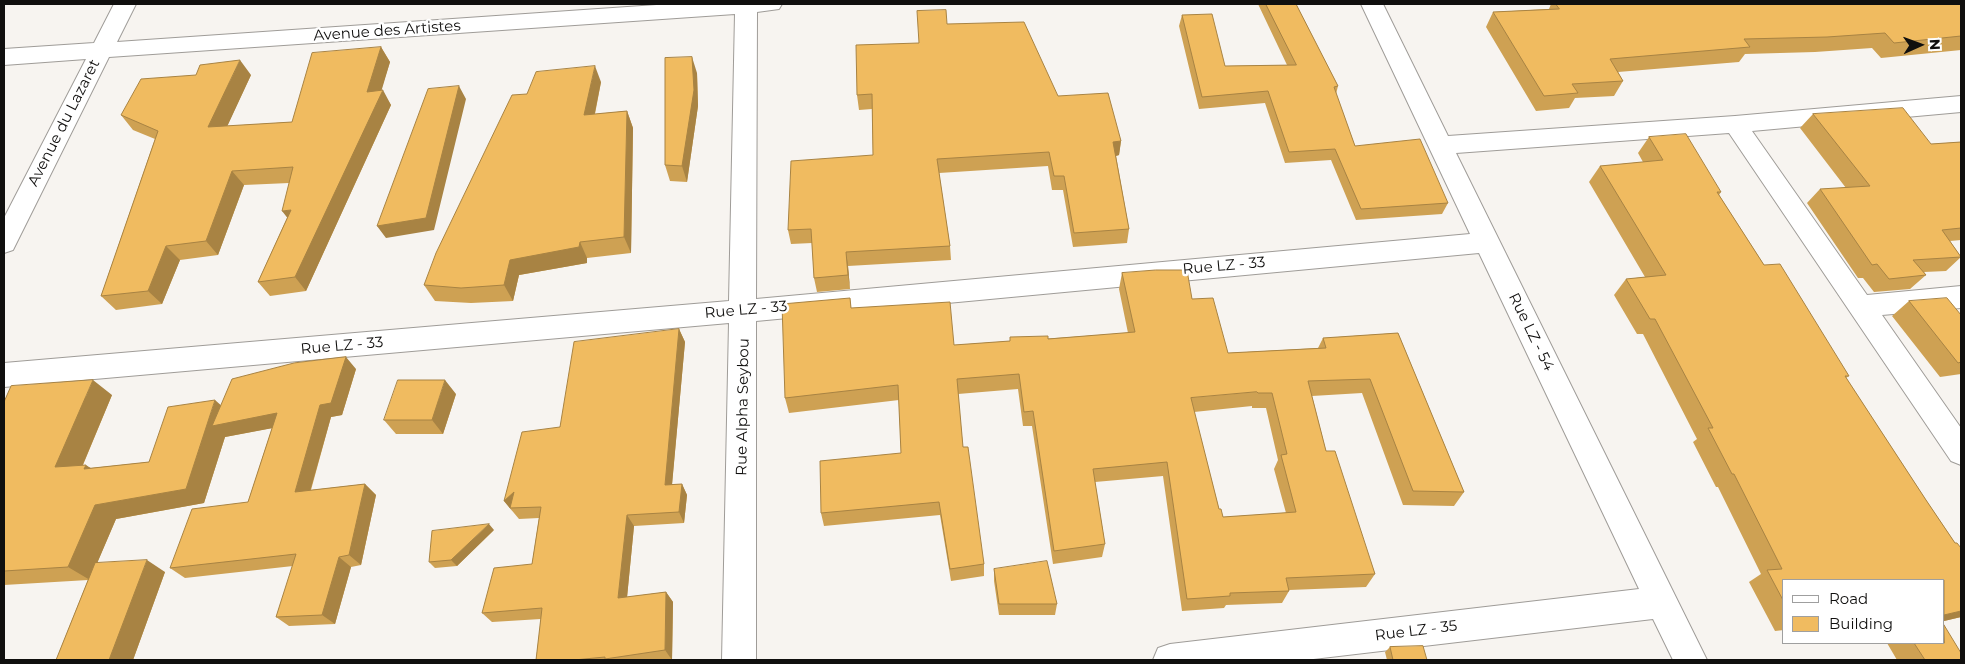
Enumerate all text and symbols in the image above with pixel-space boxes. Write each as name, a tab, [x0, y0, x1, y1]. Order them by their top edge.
street label: Avenue des Artistes	[313, 17, 461, 45]
north arrow	[1895, 20, 1945, 70]
text: N	[1926, 39, 1944, 50]
street label: Avenue du Lazaret	[24, 57, 104, 189]
street label: Rue LZ - 33	[1182, 253, 1266, 279]
street label: Rue LZ - 54	[1504, 290, 1558, 374]
street label: Rue LZ - 33	[704, 297, 788, 323]
street label: Rue LZ - 33	[300, 333, 384, 359]
street label: Rue Alpha Seybou	[733, 338, 753, 476]
legend	[1782, 579, 1945, 644]
text: Road	[1829, 589, 1868, 608]
text: Building	[1829, 614, 1893, 633]
street label: Rue LZ - 35	[1374, 617, 1458, 645]

